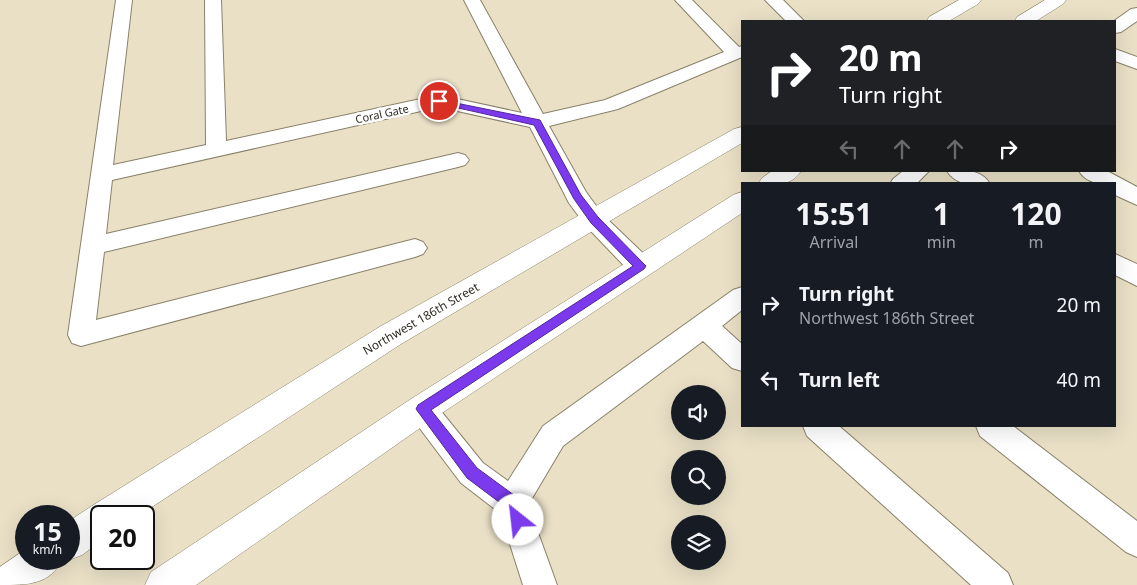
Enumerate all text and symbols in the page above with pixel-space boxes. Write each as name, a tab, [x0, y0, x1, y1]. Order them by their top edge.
text: 20 m	[839, 34, 922, 81]
icon: right	[756, 40, 821, 105]
text: Turn right	[839, 79, 942, 109]
pin	[418, 80, 460, 122]
icon: arrive	[425, 87, 453, 115]
street label: Coral Gate	[354, 101, 410, 126]
icon: left	[835, 135, 863, 163]
icon: ahead	[888, 135, 916, 163]
icon: ahead	[941, 135, 969, 163]
icon: right	[994, 135, 1022, 163]
text: 15:51	[795, 193, 872, 234]
text: 1	[933, 193, 950, 234]
text: 120	[1010, 193, 1062, 234]
text: Arrival	[809, 231, 858, 253]
text: min	[927, 231, 956, 253]
text: m	[1028, 231, 1043, 253]
street label: Northwest 186th Street	[360, 278, 482, 359]
text: Turn right	[799, 281, 894, 307]
icon: right	[756, 291, 784, 319]
text: 20 m	[1057, 292, 1101, 318]
text: Northwest 186th Street	[799, 307, 974, 329]
icon: left	[756, 366, 784, 394]
text: Turn left	[799, 367, 880, 393]
text: 40 m	[1057, 367, 1101, 393]
map controls	[671, 385, 726, 570]
button: sound	[671, 385, 726, 440]
button: search	[671, 450, 726, 505]
position arrow	[491, 493, 543, 545]
speed limit sign: 20	[90, 505, 155, 570]
text: 15	[33, 514, 62, 548]
button: layers	[671, 515, 726, 570]
text: km/h	[33, 541, 62, 558]

